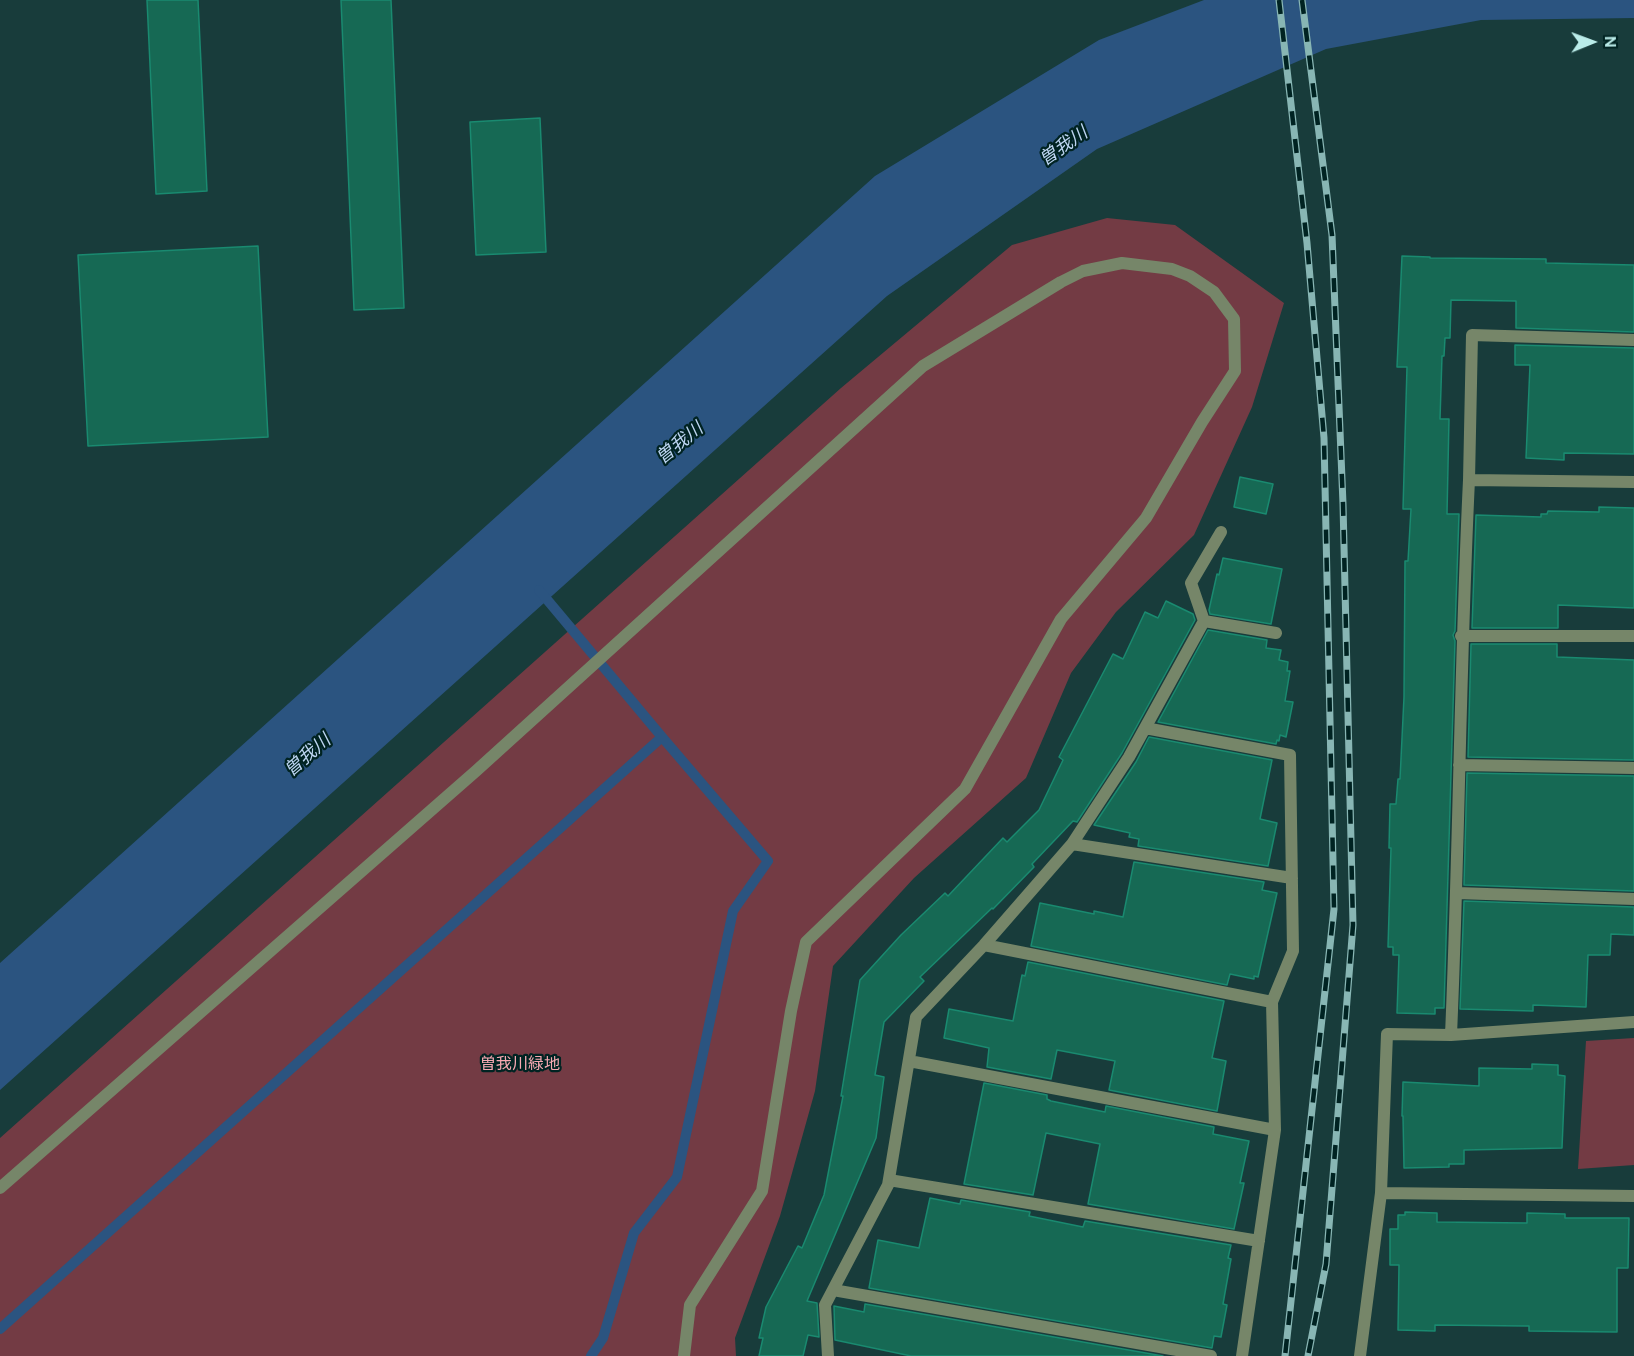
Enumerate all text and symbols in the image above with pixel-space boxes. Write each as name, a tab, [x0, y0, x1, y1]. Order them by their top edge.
north arrow	[1562, 12, 1622, 72]
text: N	[1600, 36, 1621, 48]
water label: 曽我川	[1036, 123, 1092, 171]
water label: 曽我川	[652, 419, 708, 469]
water label: 曽我川	[281, 730, 335, 782]
park label: 曽我川緑地	[480, 1055, 560, 1075]

